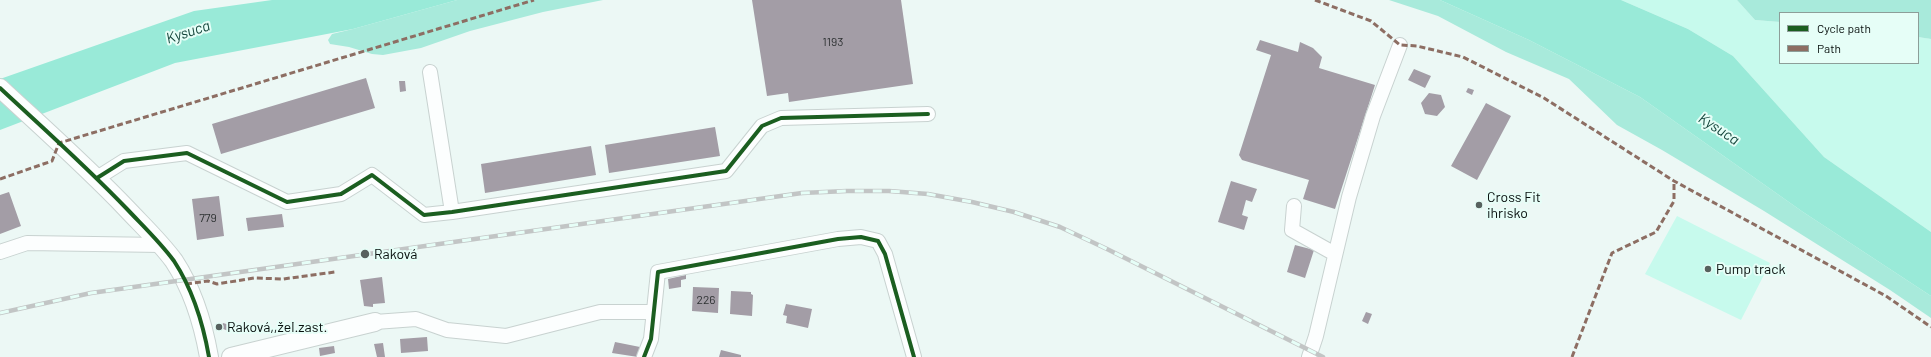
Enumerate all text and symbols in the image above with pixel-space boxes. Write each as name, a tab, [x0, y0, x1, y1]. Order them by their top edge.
legend	[1779, 12, 1919, 64]
water label: Kysuca	[164, 16, 212, 48]
text: Cycle path	[1817, 21, 1871, 35]
house number: 1193	[823, 35, 843, 49]
text: Path	[1817, 41, 1841, 55]
water label: Kysuca	[1695, 109, 1743, 149]
place label: Cross Fit ihrisko	[1487, 189, 1541, 222]
marker: Cross Fit ihrisko	[1474, 200, 1484, 210]
house number: 779	[199, 211, 217, 225]
place label: Raková	[374, 246, 417, 262]
marker: Raková	[359, 248, 371, 260]
place label: Pump track	[1716, 261, 1786, 277]
marker: Pump track	[1703, 264, 1713, 274]
house number: 226	[696, 293, 716, 307]
place label: Raková,,žel.zast.	[227, 319, 327, 335]
marker: Raková,,žel.zast.	[214, 322, 224, 332]

